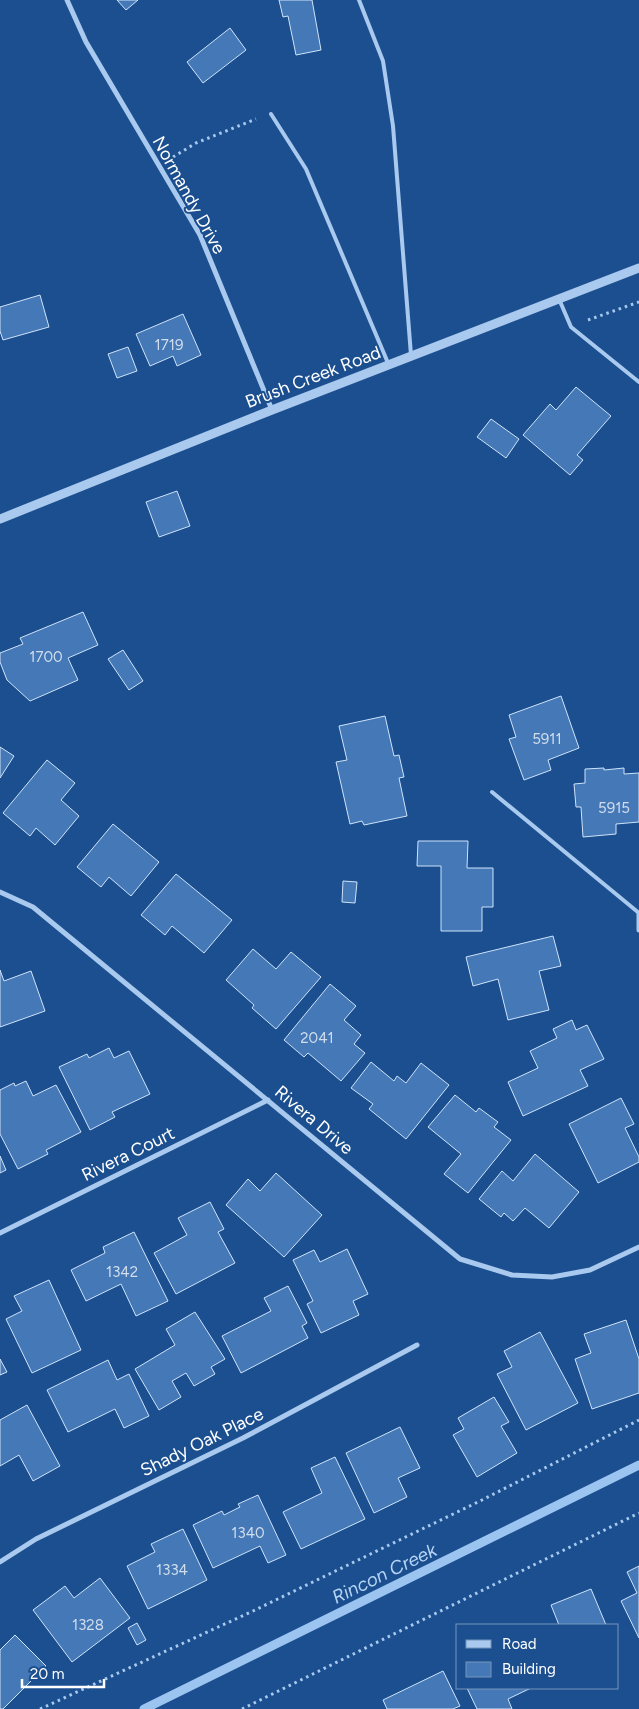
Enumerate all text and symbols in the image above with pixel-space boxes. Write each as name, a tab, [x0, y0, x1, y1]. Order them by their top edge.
street label: Normandy Drive	[148, 132, 230, 258]
house number: 1719	[155, 336, 183, 354]
street label: Brush Creek Road	[242, 341, 384, 413]
house number: 1700	[29, 648, 63, 666]
house number: 5911	[532, 730, 562, 748]
house number: 5915	[598, 799, 630, 817]
house number: 2041	[300, 1029, 334, 1047]
street label: Rivera Drive	[270, 1081, 358, 1159]
street label: Rivera Court	[78, 1122, 178, 1186]
house number: 1342	[106, 1263, 138, 1281]
street label: Shady Oak Place	[137, 1403, 267, 1481]
house number: 1340	[231, 1524, 265, 1542]
water label: Rincon Creek	[328, 1538, 441, 1609]
house number: 1334	[156, 1561, 188, 1579]
house number: 1328	[72, 1616, 104, 1634]
legend	[456, 1624, 619, 1689]
text: Road	[502, 1635, 537, 1653]
scale bar	[22, 1656, 105, 1688]
text: Building	[502, 1660, 556, 1678]
text: 20 m	[30, 1665, 64, 1683]

